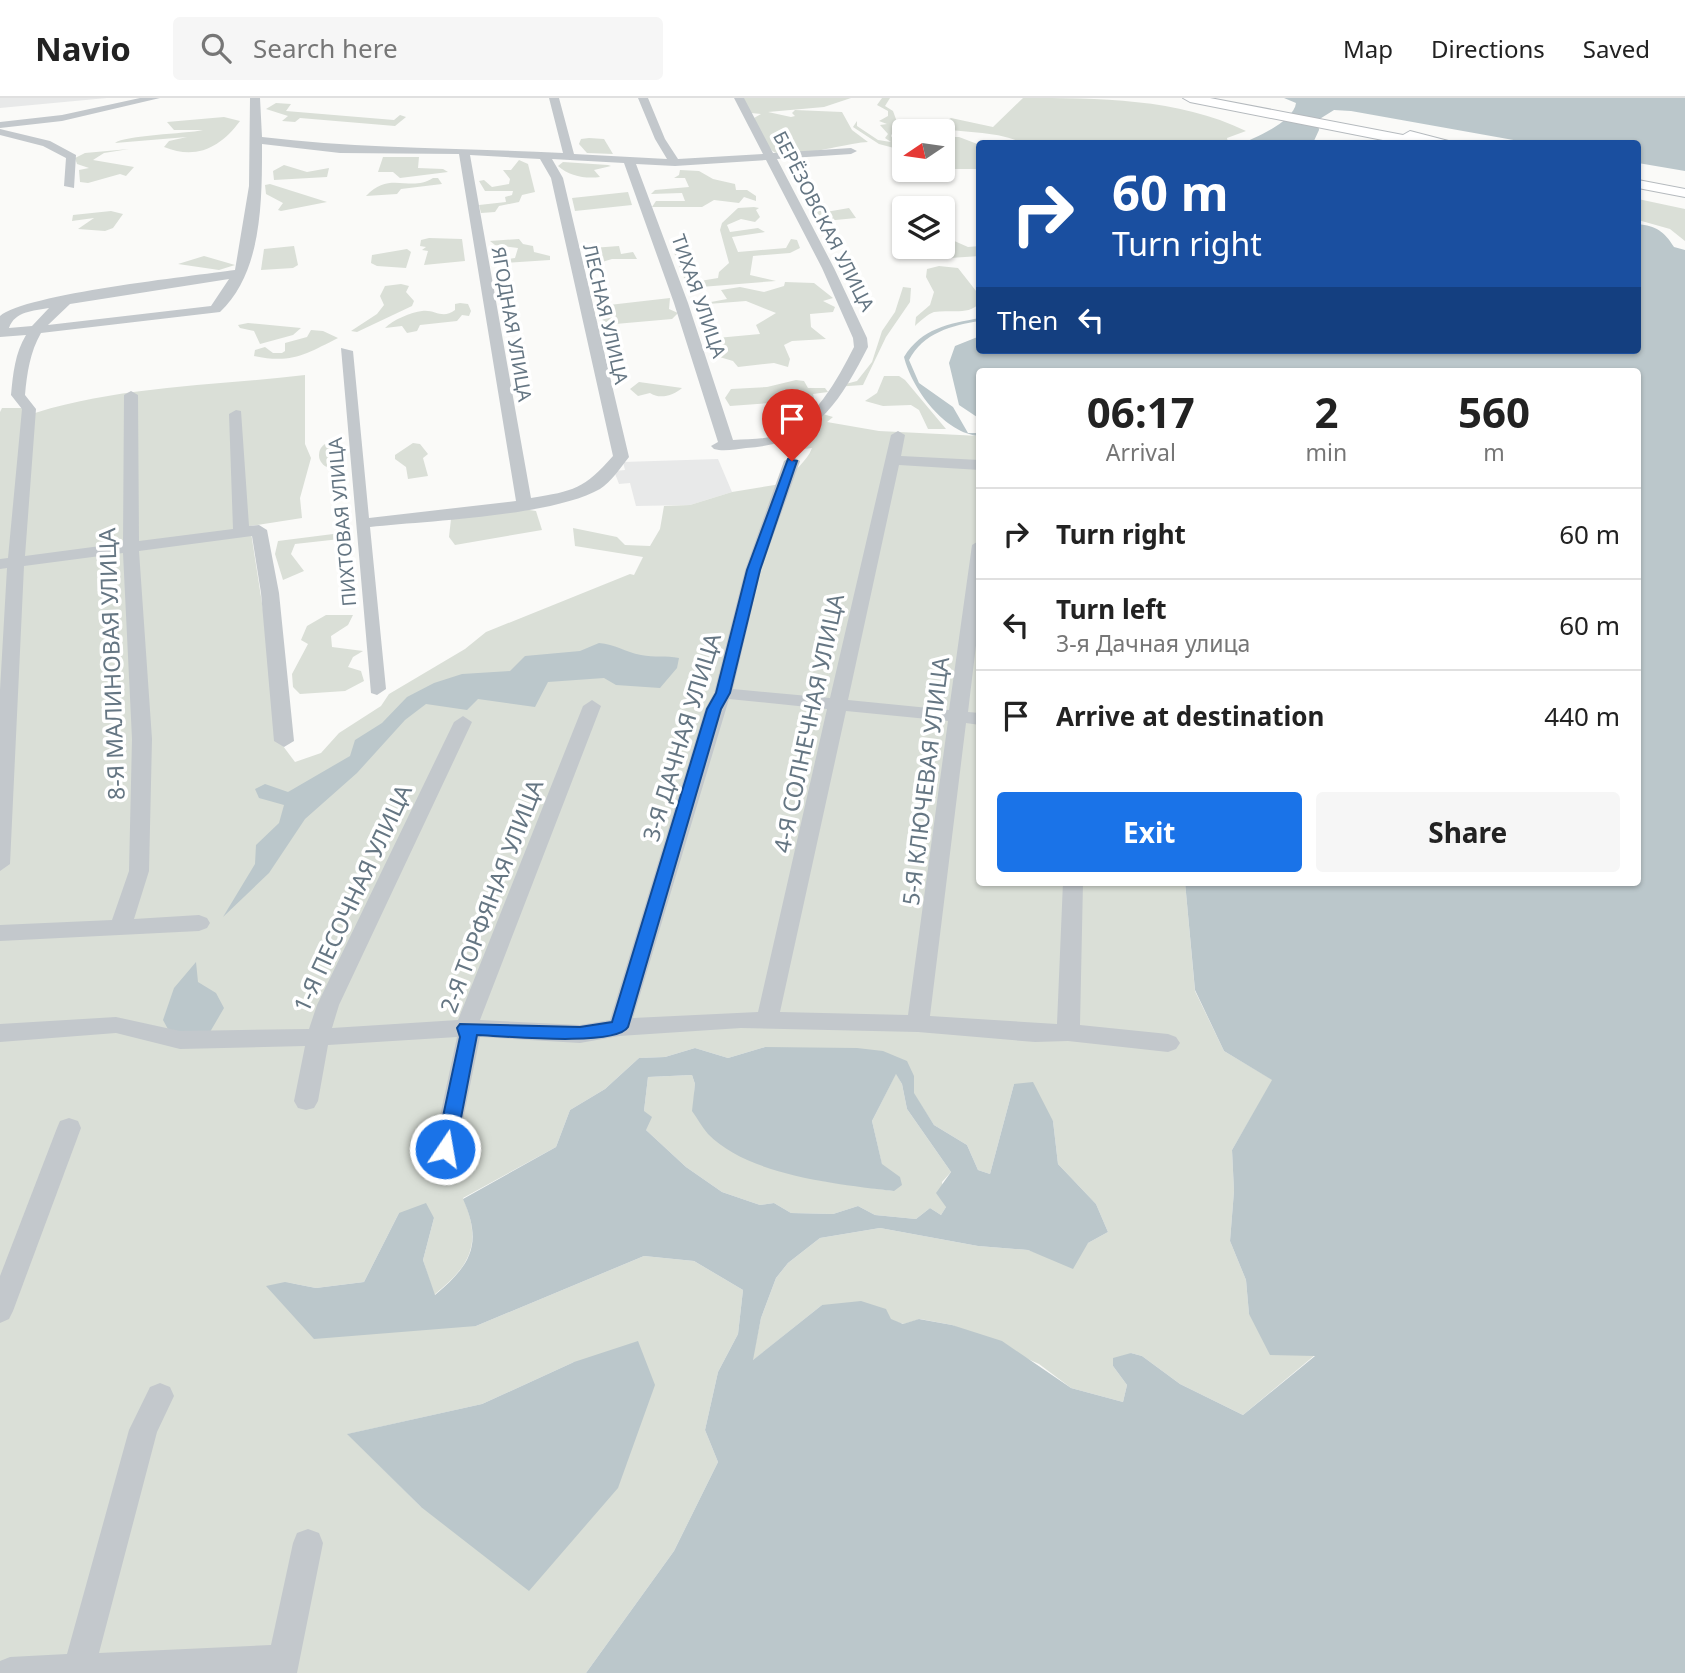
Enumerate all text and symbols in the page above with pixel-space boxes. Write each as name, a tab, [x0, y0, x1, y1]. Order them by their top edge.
search box	[173, 17, 663, 80]
text: Navio	[35, 26, 131, 71]
icon: search	[197, 29, 235, 67]
text: Search here	[253, 30, 398, 66]
text: Map	[1343, 32, 1393, 65]
text: Directions	[1431, 32, 1545, 65]
text: Saved	[1583, 32, 1650, 65]
north arrow	[892, 119, 956, 182]
map controls	[892, 119, 955, 259]
street label: БЕРЁЗОВСКАЯ УЛИЦА	[767, 126, 881, 316]
text: 60 m	[1112, 159, 1229, 225]
icon: right	[997, 168, 1088, 259]
button: layers	[892, 196, 955, 259]
text: Turn right	[1112, 222, 1262, 265]
street label: ТИХАЯ УЛИЦА	[666, 231, 733, 362]
street label: ЛЕСНАЯ УЛИЦА	[577, 241, 635, 387]
street label: ЯГОДНАЯ УЛИЦА	[486, 245, 539, 404]
icon: left	[1072, 301, 1110, 339]
text: Then	[997, 302, 1058, 338]
text: 06:17	[1087, 383, 1195, 440]
text: 2	[1314, 383, 1338, 440]
text: 560	[1458, 383, 1530, 440]
pin	[762, 389, 822, 461]
icon: arrive	[773, 400, 811, 438]
street label: ПИХТОВАЯ УЛИЦА	[322, 436, 362, 608]
text: Arrival	[1106, 436, 1176, 468]
text: min	[1306, 436, 1347, 468]
text: m	[1483, 436, 1505, 468]
icon: right	[997, 515, 1035, 553]
text: Turn right	[1056, 516, 1186, 552]
text: 60 m	[1559, 516, 1620, 552]
street label: 8-Я МАЛИНОВАЯ УЛИЦА	[90, 527, 132, 801]
street label: 4-Я СОЛНЕЧНАЯ УЛИЦА	[765, 590, 851, 855]
text: Turn left	[1056, 591, 1167, 627]
icon: left	[997, 606, 1035, 644]
text: 60 m	[1559, 607, 1620, 643]
text: 3-я Дачная улица	[1056, 627, 1250, 659]
street label: 3-Я ДАЧНАЯ УЛИЦА	[634, 629, 728, 845]
street label: 5-Я КЛЮЧЕВАЯ УЛИЦА	[894, 654, 956, 907]
icon: arrive	[997, 697, 1035, 735]
text: Arrive at destination	[1056, 698, 1325, 734]
text: 440 m	[1544, 698, 1620, 734]
street label: 2-Я ТОРФЯНАЯ УЛИЦА	[432, 774, 550, 1017]
street label: 1-Я ПЕСОЧНАЯ УЛИЦА	[285, 779, 419, 1017]
button: Exit	[997, 792, 1302, 872]
button: Share	[1316, 792, 1620, 872]
position arrow	[408, 1112, 482, 1186]

